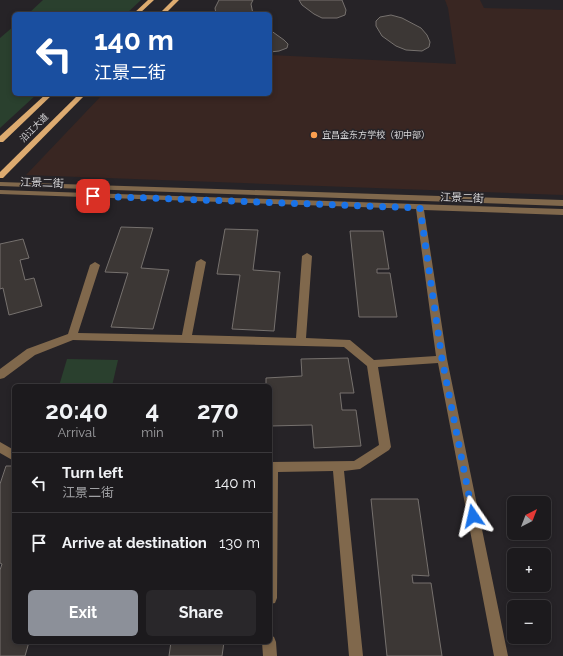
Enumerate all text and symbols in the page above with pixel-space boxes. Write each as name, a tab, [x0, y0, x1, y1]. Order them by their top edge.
text: 140 m	[94, 24, 174, 57]
icon: left	[28, 28, 80, 80]
text: 江景二街	[94, 62, 166, 83]
street label: 沿江大道	[18, 112, 50, 144]
place label: 宜昌金东方学校（初中部）	[322, 129, 430, 140]
marker: 宜昌金东方学校（初中部）	[309, 130, 319, 140]
street label: 江景二街	[20, 176, 64, 190]
pin	[76, 179, 110, 213]
icon: arrive	[82, 185, 104, 207]
street label: 江景二街	[440, 191, 484, 205]
text: 20:40	[45, 396, 108, 425]
text: 4	[146, 396, 159, 425]
text: 270	[197, 396, 239, 425]
text: Arrival	[58, 425, 96, 440]
text: min	[141, 425, 164, 440]
text: m	[212, 425, 224, 440]
text: Turn left	[62, 464, 123, 482]
icon: left	[28, 472, 50, 494]
text: 140 m	[215, 474, 256, 492]
text: 江景二街	[62, 485, 114, 500]
position arrow	[452, 495, 494, 537]
north arrow	[507, 496, 551, 540]
map controls	[507, 496, 551, 644]
icon: arrive	[28, 532, 50, 554]
text: Arrive at destination	[62, 534, 207, 552]
text: 130 m	[219, 534, 260, 552]
button: +	[507, 548, 551, 592]
button: Exit	[28, 590, 138, 636]
button: Share	[146, 590, 256, 636]
button: −	[507, 600, 551, 644]

